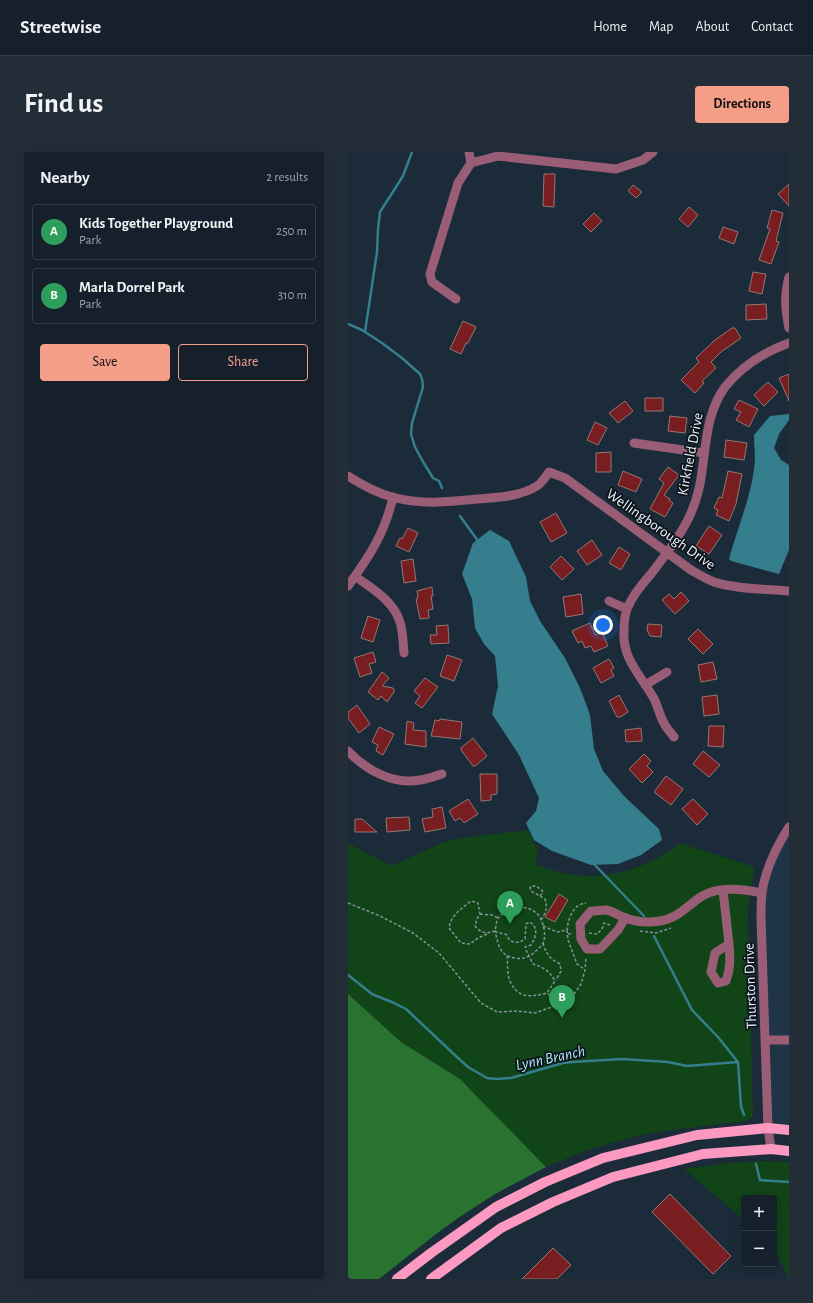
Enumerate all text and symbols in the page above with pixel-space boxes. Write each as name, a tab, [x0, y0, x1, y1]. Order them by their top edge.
text: Streetwise	[20, 18, 101, 37]
text: Home	[593, 20, 627, 34]
text: Map	[649, 20, 673, 34]
text: About	[695, 20, 729, 34]
text: Contact	[751, 20, 793, 34]
button: Directions	[695, 86, 789, 123]
text: Find us	[24, 90, 103, 118]
text: Nearby	[40, 169, 90, 186]
text: 2 results	[266, 171, 308, 184]
text: Kids Together Playground	[79, 216, 233, 231]
text: A	[50, 225, 58, 238]
text: 250 m	[276, 225, 307, 238]
text: Park	[79, 234, 101, 247]
text: Marla Dorrel Park	[79, 280, 185, 295]
text: B	[50, 289, 58, 302]
text: 310 m	[278, 289, 307, 302]
text: Park	[79, 298, 101, 311]
button: Save	[40, 344, 170, 381]
button: Share	[178, 344, 308, 381]
street label: Kirkfield Drive	[675, 411, 706, 497]
street label: Wellingborough Drive	[603, 486, 718, 573]
your location	[593, 615, 613, 635]
pin: A	[497, 891, 523, 924]
street label: Thurston Drive	[741, 943, 759, 1029]
pin: B	[549, 985, 575, 1018]
water label: Lynn Branch	[514, 1043, 586, 1073]
map controls	[741, 1195, 777, 1267]
button: +	[741, 1195, 777, 1231]
button: −	[741, 1231, 777, 1267]

